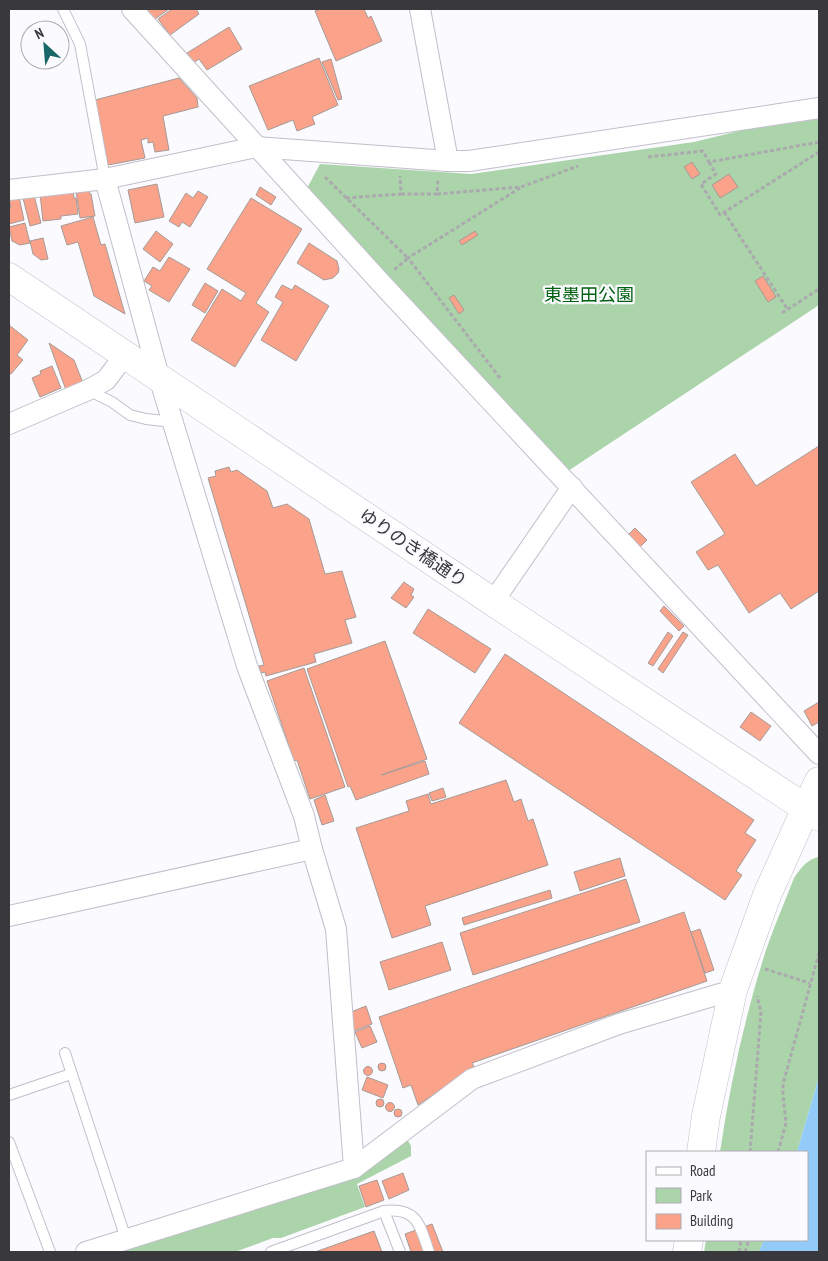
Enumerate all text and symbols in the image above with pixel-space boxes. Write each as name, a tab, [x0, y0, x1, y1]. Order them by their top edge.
north arrow	[20, 20, 70, 70]
text: N	[32, 24, 47, 43]
park label: 東墨田公園	[544, 283, 634, 306]
street label: ゆりのき橋通り	[355, 503, 472, 592]
legend	[646, 1151, 808, 1241]
text: Road	[690, 1161, 716, 1180]
text: Park	[690, 1186, 712, 1205]
text: Building	[690, 1211, 733, 1230]

